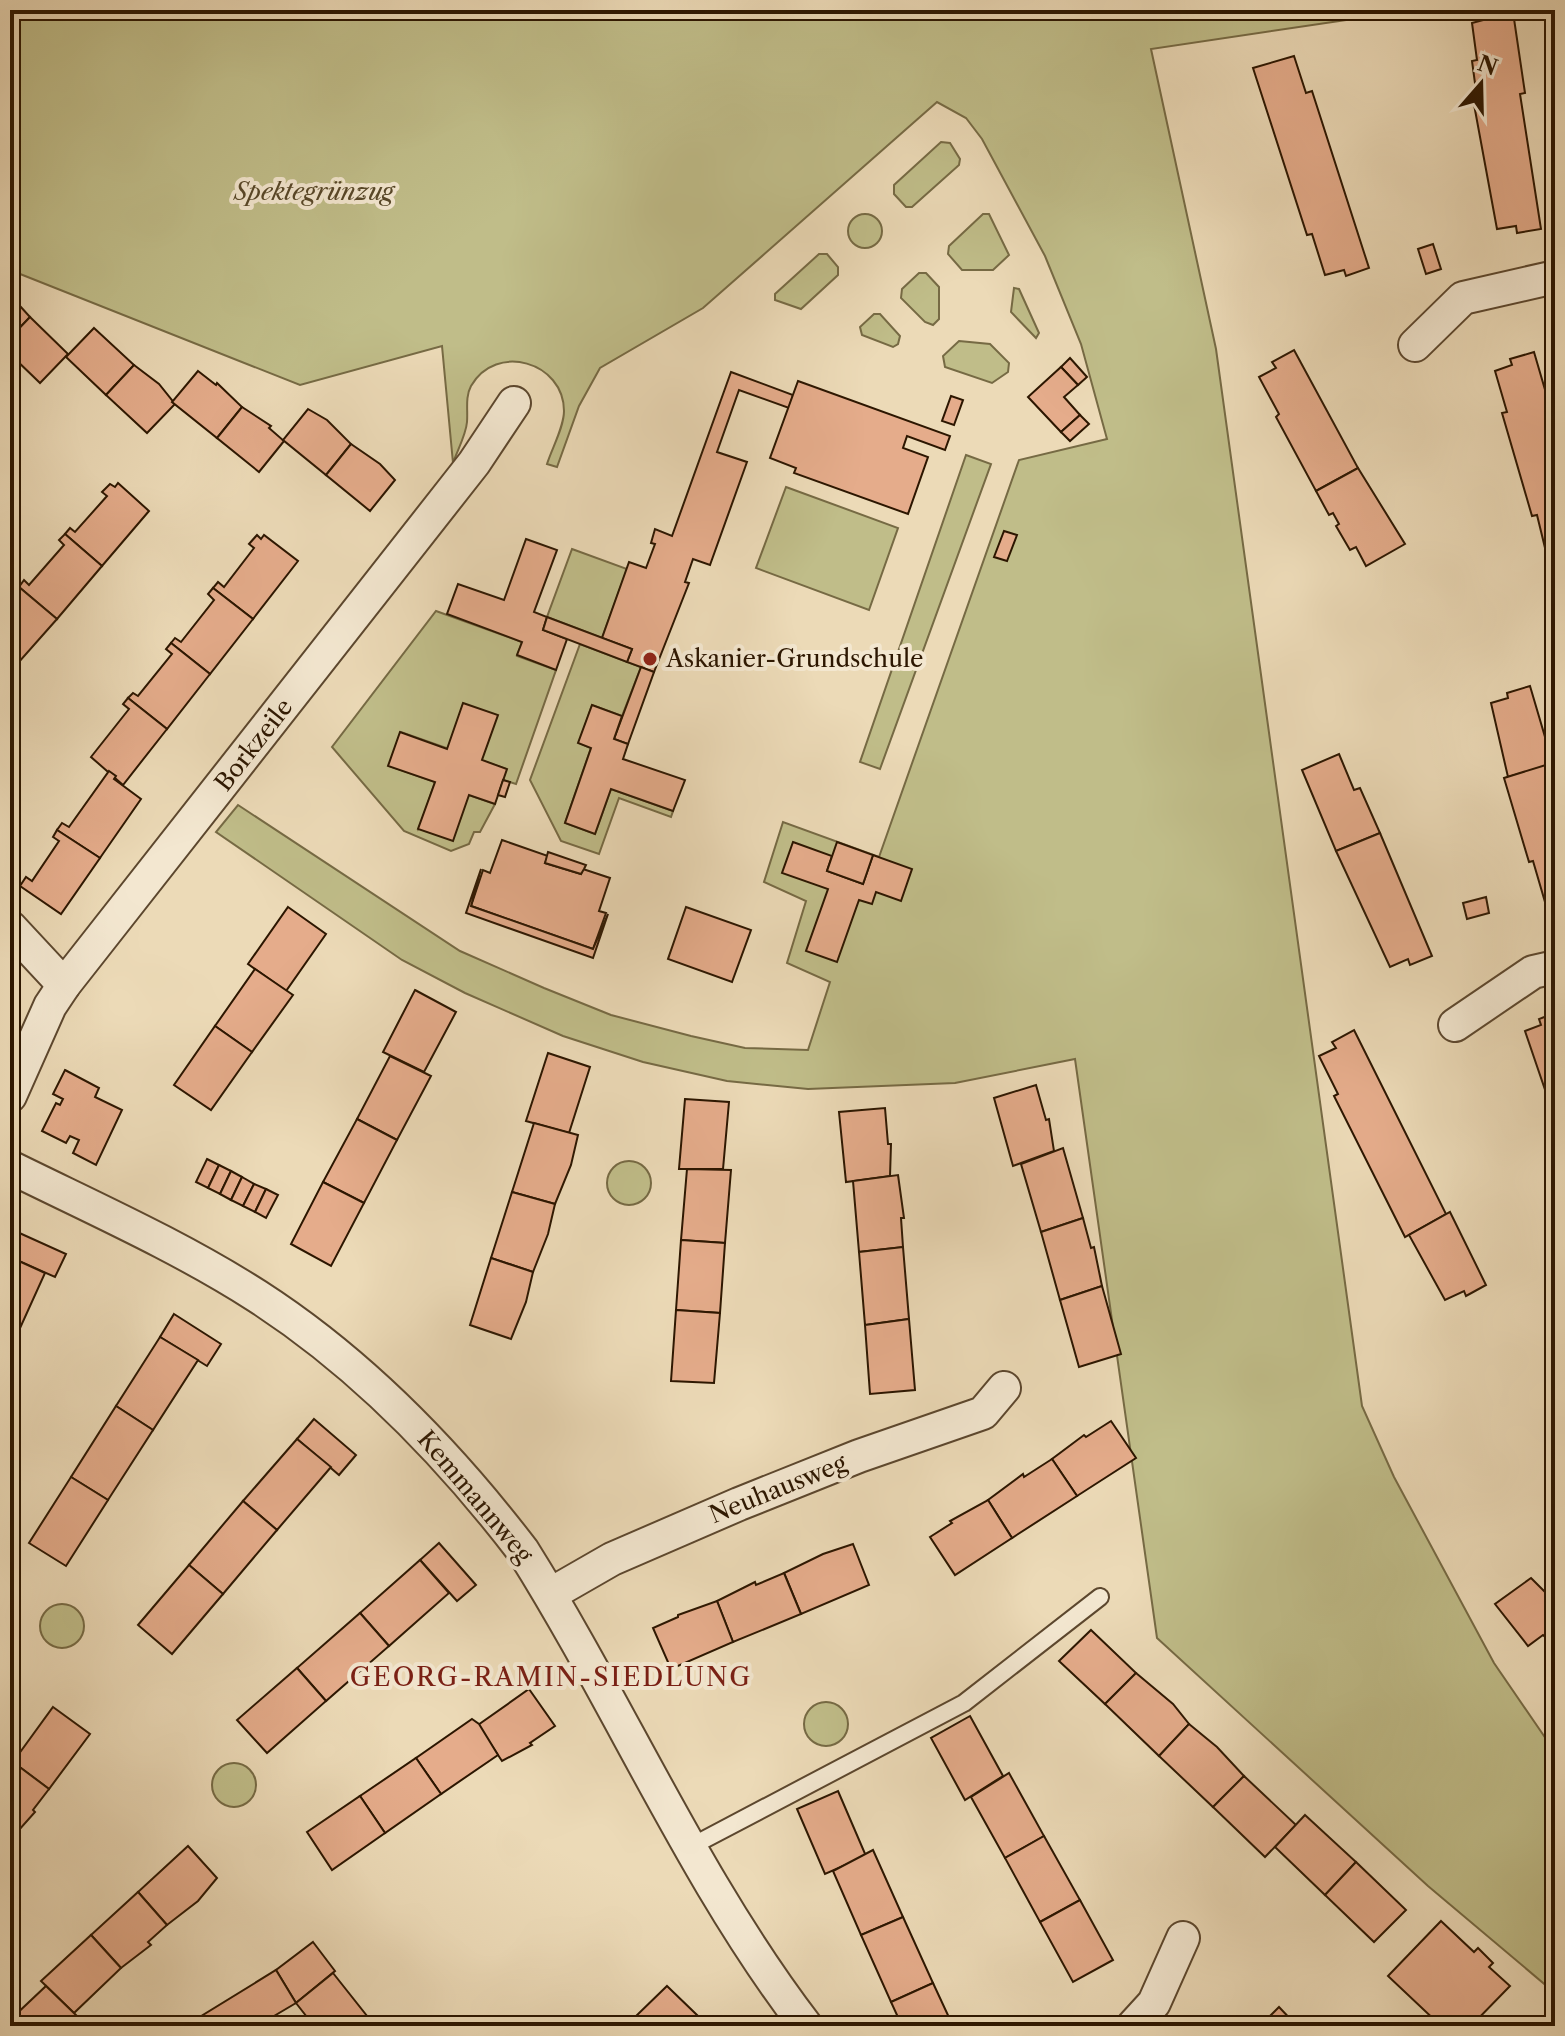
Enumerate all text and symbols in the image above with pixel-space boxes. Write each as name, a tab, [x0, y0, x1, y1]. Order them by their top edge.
north arrow	[1441, 44, 1521, 124]
text: N	[1474, 50, 1501, 82]
park label: Spektegrünzug	[232, 177, 397, 206]
place label: Askanier-Grundschule	[665, 644, 924, 673]
marker: Askanier-Grundschule	[641, 650, 659, 668]
street label: Borkzeile	[209, 693, 299, 797]
street label: Kemmannweg	[412, 1425, 539, 1569]
street label: Neuhausweg	[705, 1448, 851, 1529]
district label: GEORG-RAMIN-SIEDLUNG	[350, 1661, 752, 1693]

